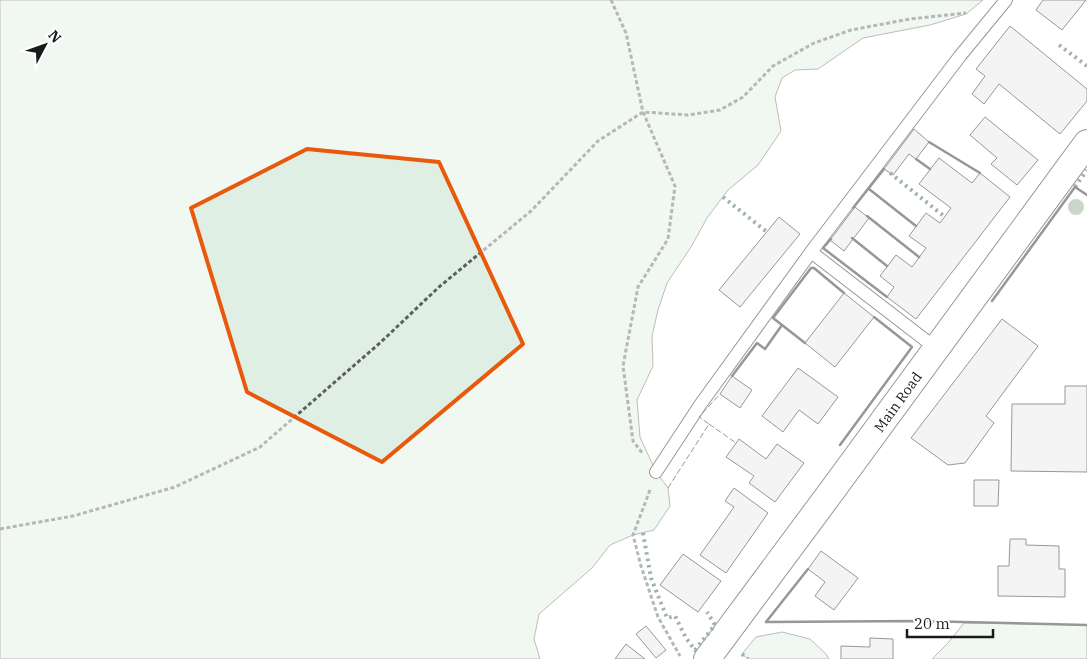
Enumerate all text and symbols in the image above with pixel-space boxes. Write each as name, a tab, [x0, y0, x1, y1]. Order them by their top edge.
north arrow	[20, 20, 70, 70]
text: N	[44, 26, 65, 47]
street label: Main Road	[870, 368, 926, 436]
scale bar	[907, 606, 993, 638]
text: 20 m	[914, 614, 950, 633]

